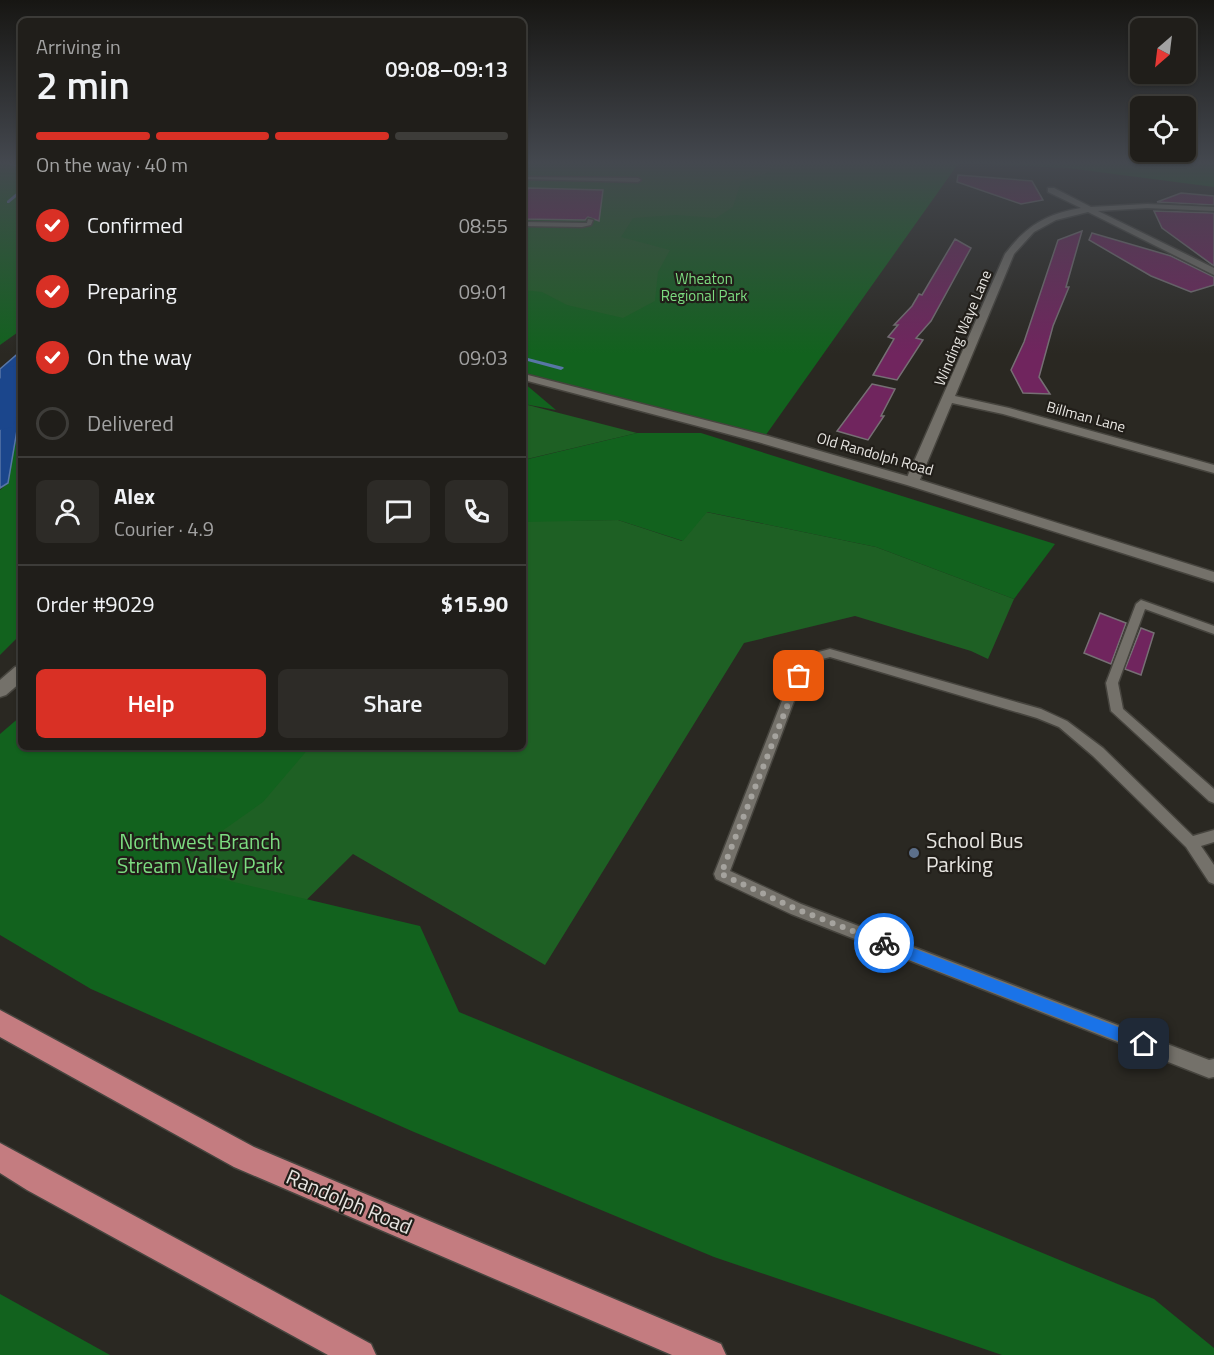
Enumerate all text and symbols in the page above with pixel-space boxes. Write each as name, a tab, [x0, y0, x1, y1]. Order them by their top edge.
north arrow	[1130, 18, 1196, 84]
map controls	[1130, 18, 1196, 162]
text: Arriving in	[36, 31, 121, 62]
text: 09:08–09:13	[385, 52, 508, 86]
text: 2 min	[36, 55, 130, 114]
button: locate	[1130, 96, 1196, 162]
text: On the way · 40 m	[36, 149, 188, 180]
text: Confirmed	[87, 208, 183, 242]
icon: check	[36, 209, 69, 242]
text: 08:55	[459, 210, 508, 241]
street label: Winding Waye Lane	[928, 266, 997, 389]
park label: Wheaton Regional Park	[661, 267, 747, 307]
text: Preparing	[87, 274, 177, 308]
icon: check	[36, 275, 69, 308]
text: 09:01	[459, 276, 508, 307]
text: On the way	[87, 340, 192, 374]
icon: check	[36, 341, 69, 374]
text: 09:03	[459, 342, 508, 373]
street label: Billman Lane	[1044, 395, 1128, 438]
text: Delivered	[87, 406, 174, 440]
street label: Old Randolph Road	[814, 426, 936, 481]
text: Alex	[114, 479, 155, 513]
button: person	[36, 480, 99, 543]
button: chat	[367, 480, 430, 543]
button: phone	[445, 480, 508, 543]
text: Courier · 4.9	[114, 513, 214, 544]
text: Order #9029	[36, 587, 155, 621]
text: $15.90	[441, 587, 508, 621]
pin	[773, 650, 824, 701]
icon: bag	[782, 659, 815, 692]
button: Help	[36, 669, 266, 738]
button: Share	[278, 669, 508, 738]
place label: School Bus Parking	[926, 824, 1023, 880]
park label: Northwest Branch Stream Valley Park	[117, 825, 283, 881]
marker: School Bus Parking	[907, 846, 921, 860]
courier	[854, 913, 914, 973]
icon: bike	[868, 927, 901, 960]
pin	[1118, 1018, 1169, 1069]
icon: home	[1127, 1027, 1160, 1060]
street label: Randolph Road	[281, 1160, 417, 1242]

